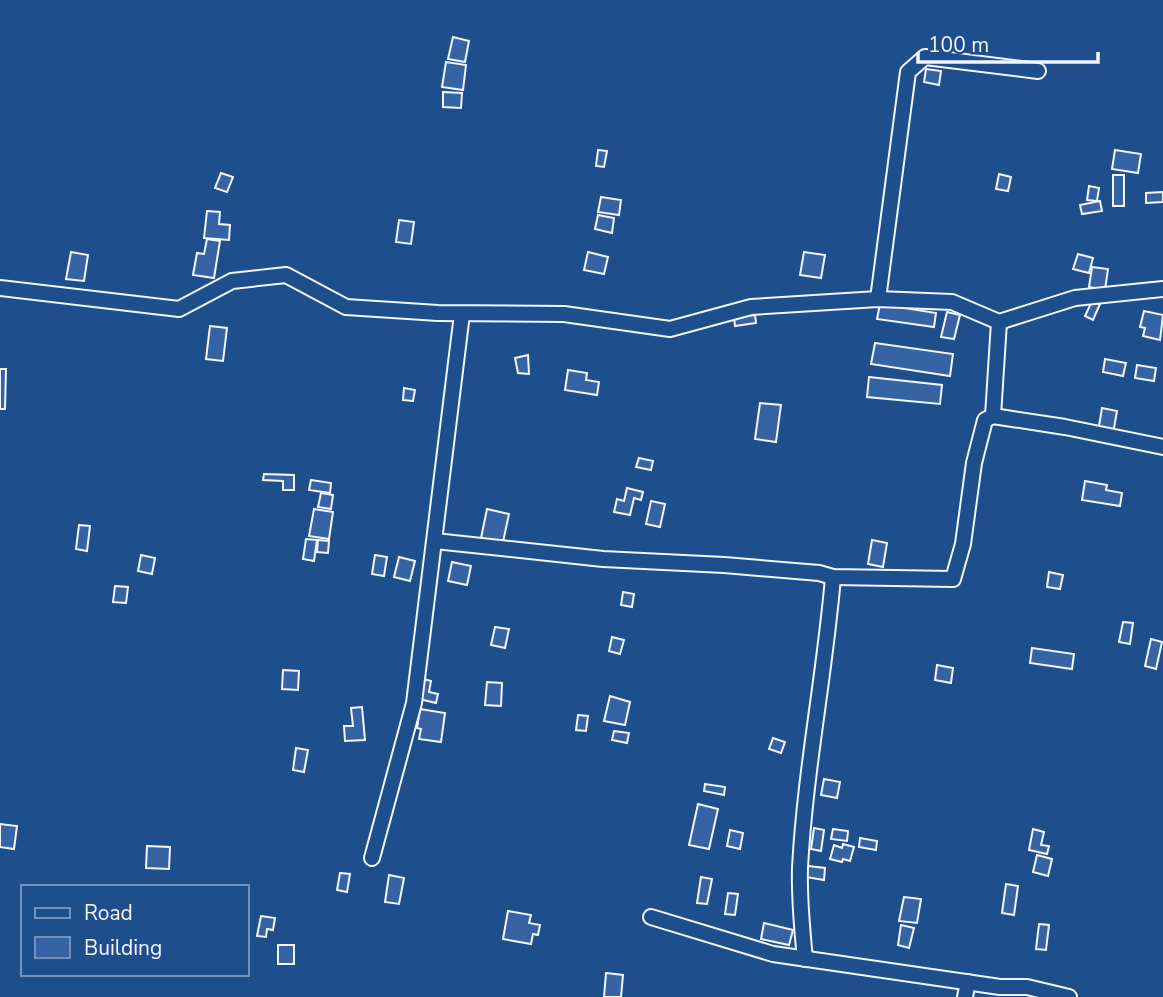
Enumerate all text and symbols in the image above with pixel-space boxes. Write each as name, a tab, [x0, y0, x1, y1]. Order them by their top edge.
scale bar	[918, 21, 1098, 65]
text: 100 m	[928, 31, 989, 59]
legend	[21, 885, 248, 976]
text: Road	[84, 899, 133, 927]
text: Building	[84, 934, 162, 962]

